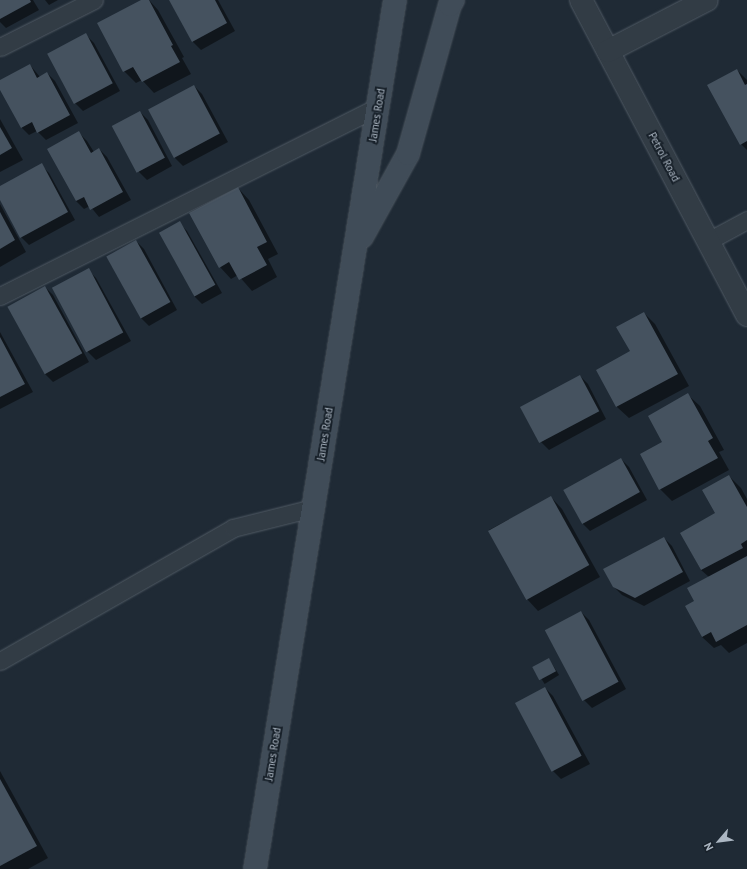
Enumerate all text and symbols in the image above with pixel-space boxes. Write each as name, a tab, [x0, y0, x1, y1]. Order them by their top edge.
street label: James Road	[366, 87, 388, 143]
street label: Petrol Road	[645, 130, 683, 184]
street label: James Road	[314, 406, 336, 462]
street label: James Road	[262, 726, 284, 782]
north arrow	[699, 821, 739, 861]
text: N	[701, 840, 716, 853]

